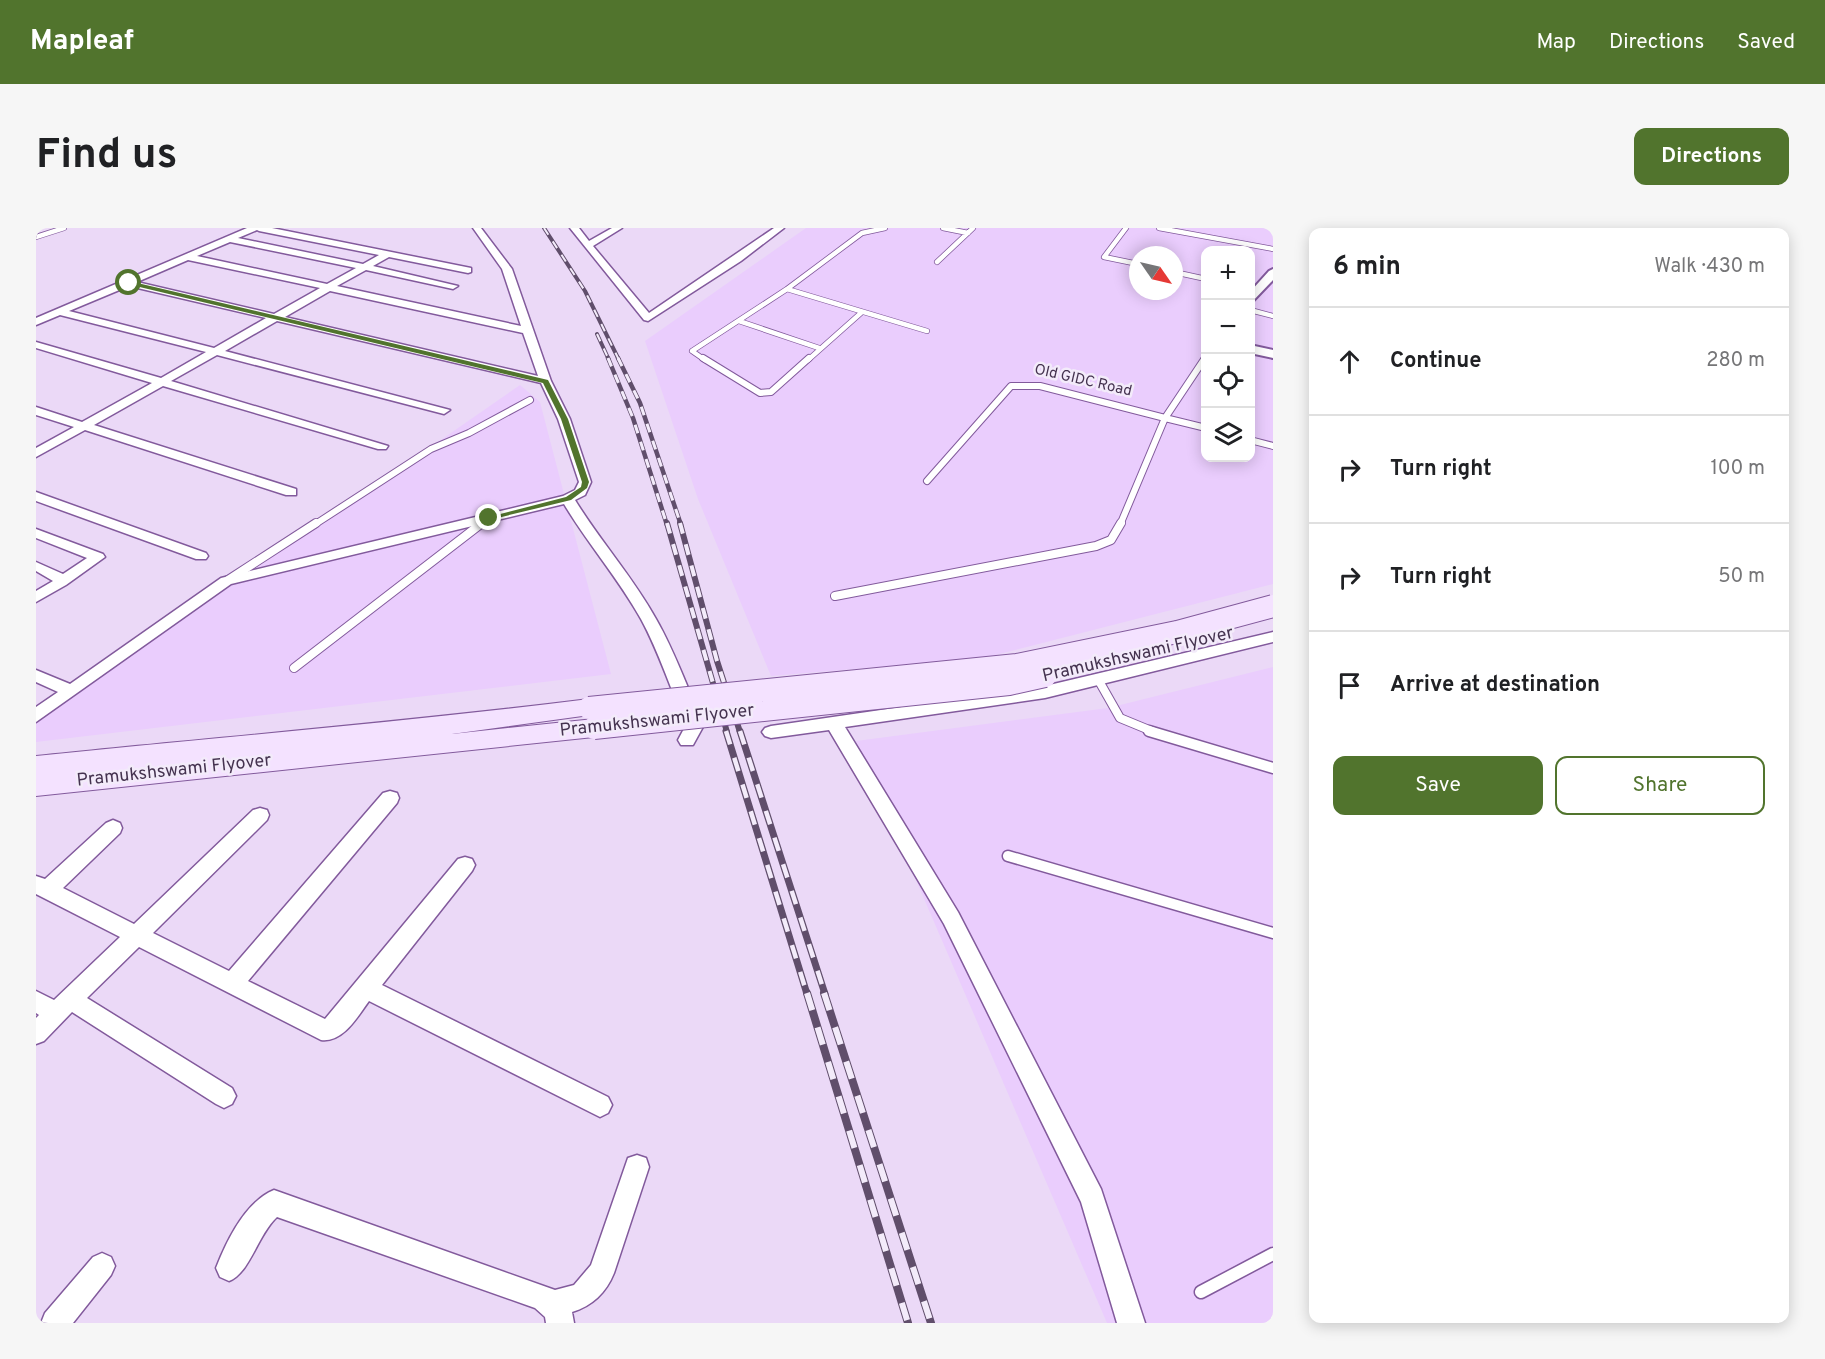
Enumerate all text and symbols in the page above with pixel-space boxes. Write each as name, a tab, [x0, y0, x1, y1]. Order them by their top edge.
text: Mapleaf	[30, 24, 134, 60]
text: Map	[1536, 29, 1576, 56]
text: Directions	[1609, 29, 1704, 56]
text: Saved	[1737, 29, 1795, 56]
button: Directions	[1634, 128, 1789, 185]
text: Find us	[36, 130, 177, 183]
north arrow	[1129, 246, 1183, 300]
map controls	[1201, 246, 1255, 462]
button: +	[1201, 246, 1255, 300]
text: 6 min	[1333, 251, 1401, 284]
text: Walk · 430 m	[1654, 254, 1765, 280]
route start	[115, 269, 141, 295]
button: −	[1201, 300, 1255, 354]
icon: ahead	[1333, 345, 1366, 378]
text: Continue	[1390, 348, 1481, 375]
text: 280 m	[1706, 348, 1765, 374]
button: locate	[1201, 354, 1255, 408]
street label: Old GIDC Road	[1032, 361, 1134, 401]
button: layers	[1201, 408, 1255, 462]
icon: right	[1333, 453, 1366, 486]
text: Turn right	[1390, 456, 1492, 483]
text: 100 m	[1710, 456, 1765, 482]
route end	[475, 504, 501, 530]
icon: right	[1333, 561, 1366, 594]
text: Turn right	[1390, 564, 1492, 591]
text: 50 m	[1718, 564, 1765, 590]
street label: Pramukshswami Flyover	[1040, 622, 1236, 688]
icon: arrive	[1333, 669, 1366, 702]
text: Arrive at destination	[1390, 672, 1600, 699]
street label: Pramukshswami Flyover	[558, 699, 756, 743]
street label: Pramukshswami Flyover	[75, 749, 273, 793]
button: Save	[1333, 756, 1543, 815]
button: Share	[1555, 756, 1765, 815]

